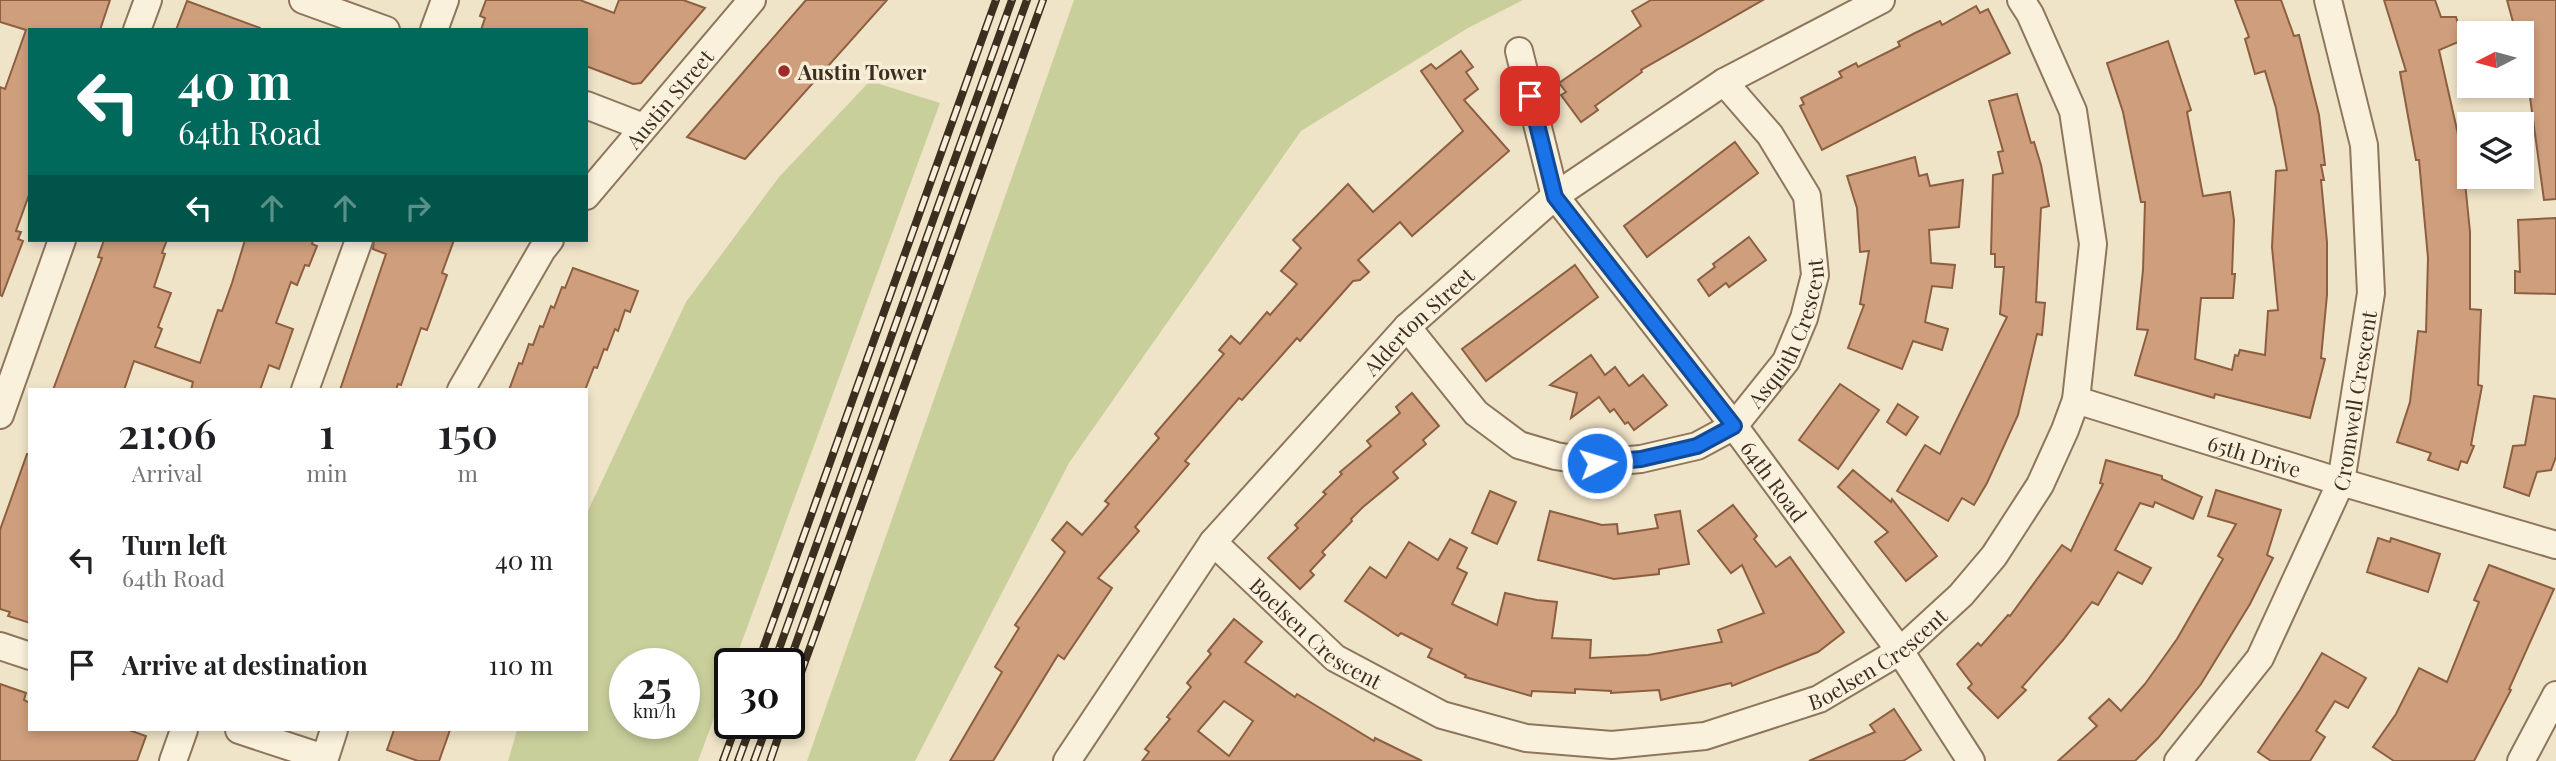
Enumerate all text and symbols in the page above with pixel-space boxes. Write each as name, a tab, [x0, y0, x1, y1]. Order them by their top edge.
north arrow	[2457, 21, 2534, 98]
map controls	[2457, 21, 2534, 189]
street label: Austin Street	[618, 42, 719, 155]
text: 40 m	[178, 47, 291, 112]
icon: left	[63, 56, 154, 147]
place label: Austin Tower	[797, 57, 927, 85]
marker: Austin Tower	[776, 63, 792, 79]
pin	[1500, 66, 1560, 126]
icon: arrive	[1511, 77, 1549, 115]
text: 64th Road	[178, 110, 321, 153]
button: layers	[2457, 112, 2534, 189]
icon: left	[180, 189, 218, 227]
icon: ahead	[253, 189, 291, 227]
icon: ahead	[326, 189, 364, 227]
icon: right	[399, 189, 437, 227]
street label: Asquith Crescent	[1740, 257, 1829, 414]
street label: Alderton Street	[1356, 260, 1480, 382]
street label: Cromwell Crescent	[2325, 308, 2382, 495]
text: 21:06	[118, 404, 217, 460]
text: 1	[319, 404, 335, 460]
text: 150	[437, 404, 498, 460]
position arrow	[1560, 426, 1634, 500]
street label: 65th Drive	[2205, 428, 2305, 483]
street label: 64th Road	[1735, 435, 1814, 527]
text: Arrival	[132, 457, 203, 488]
text: min	[307, 457, 347, 488]
text: m	[457, 457, 478, 488]
text: Turn left	[122, 527, 227, 562]
icon: left	[63, 541, 101, 579]
text: 40 m	[495, 542, 553, 577]
text: 64th Road	[122, 562, 225, 593]
street label: Boelsen Crescent	[1244, 571, 1387, 695]
street label: Boelsen Crescent	[1804, 601, 1953, 716]
icon: arrive	[63, 646, 101, 684]
text: Arrive at destination	[122, 647, 368, 682]
text: 110 m	[489, 647, 553, 682]
speed limit sign: 30	[714, 648, 805, 739]
text: 25	[637, 661, 672, 708]
text: km/h	[633, 699, 676, 723]

